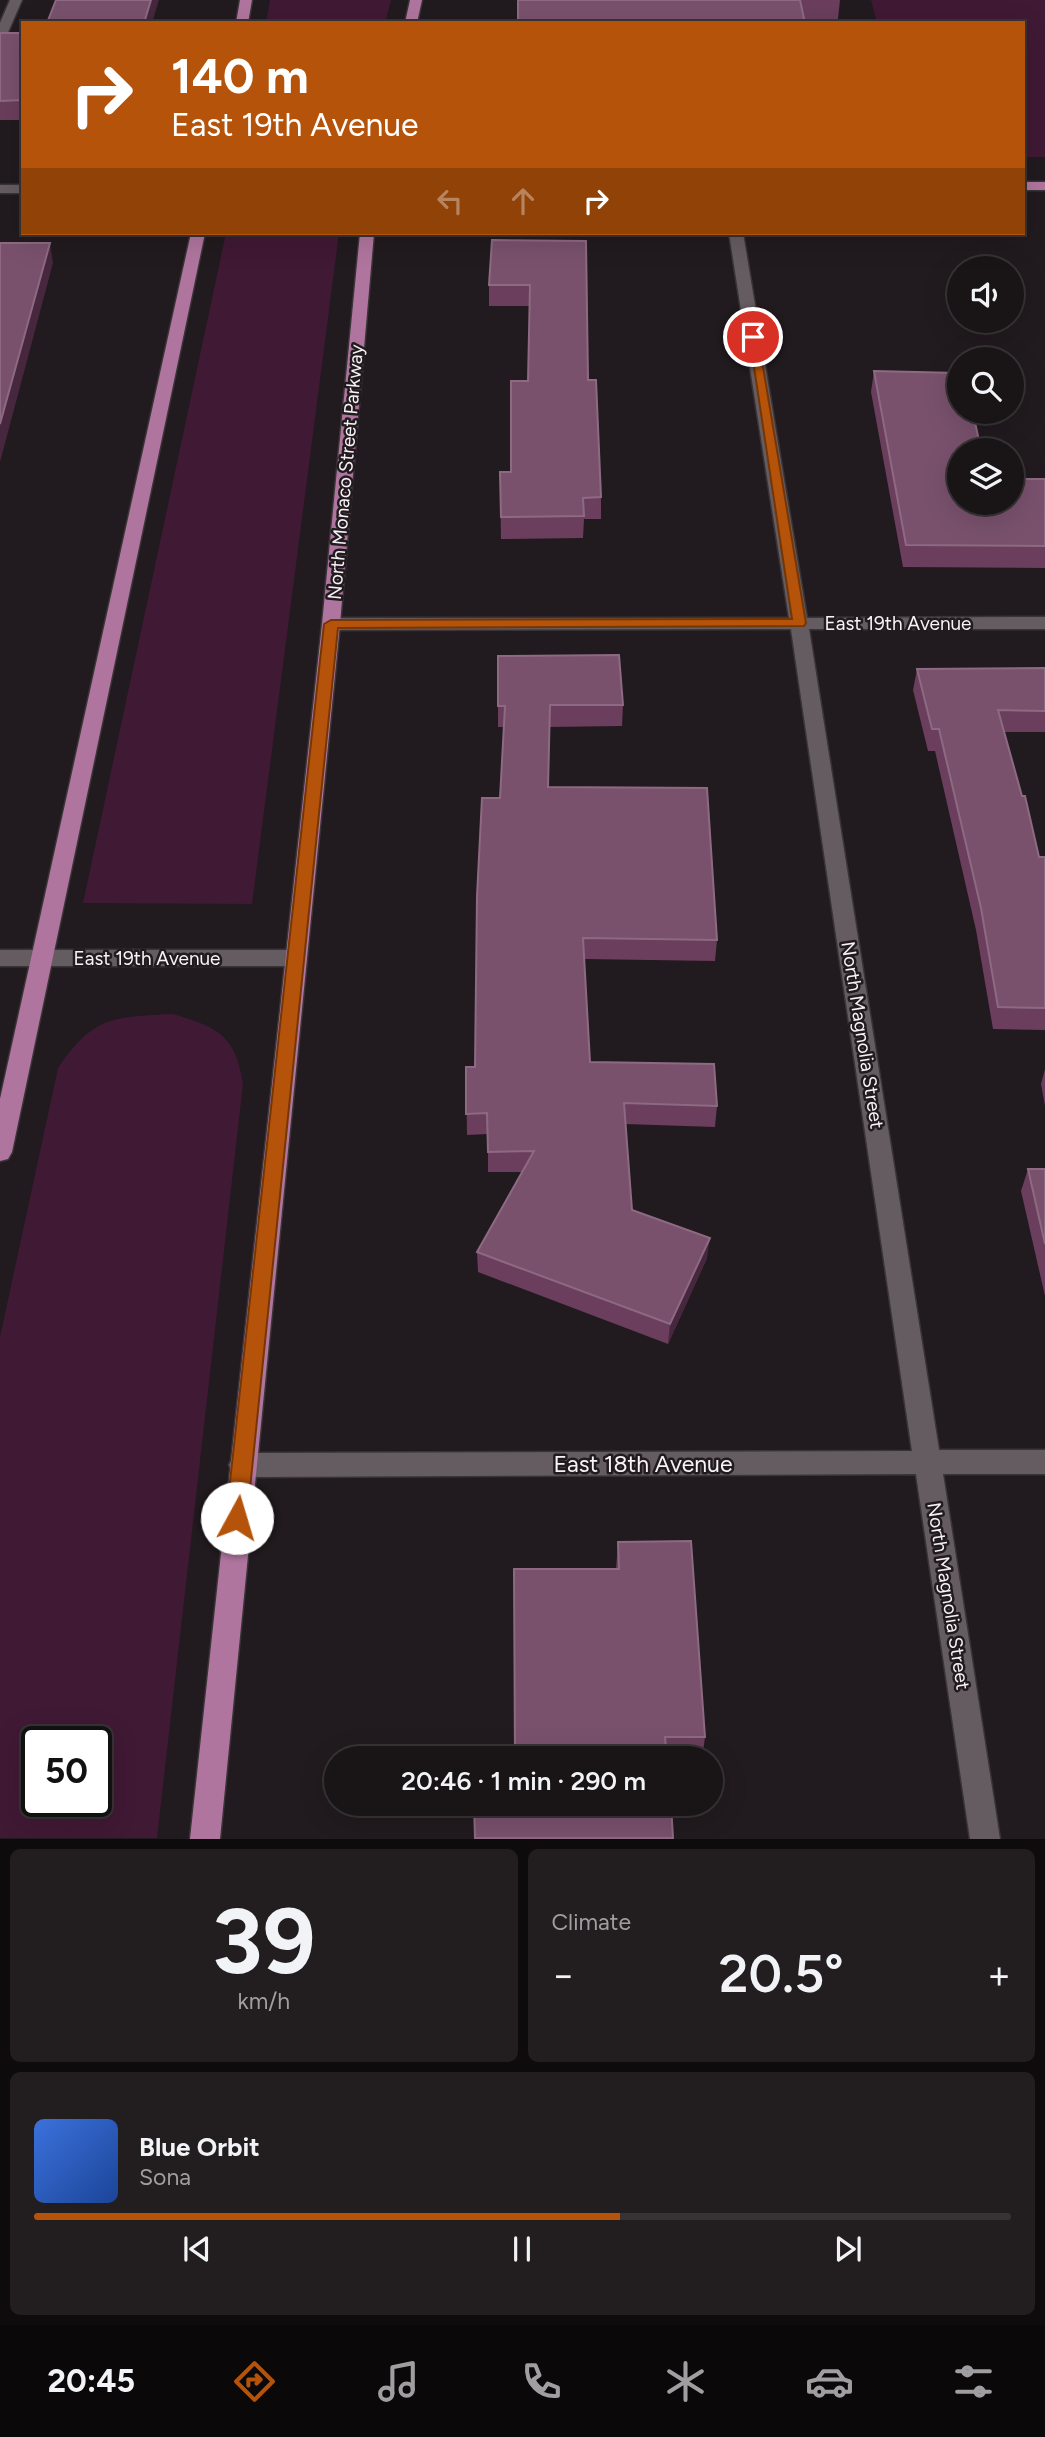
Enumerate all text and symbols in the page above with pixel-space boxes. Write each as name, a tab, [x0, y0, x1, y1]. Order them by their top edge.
text: 140 m	[171, 46, 309, 105]
icon: right	[56, 49, 147, 140]
text: East 19th Avenue	[171, 106, 419, 144]
icon: left	[431, 182, 469, 220]
icon: ahead	[504, 182, 542, 220]
icon: right	[577, 182, 615, 220]
map controls	[947, 256, 1024, 515]
button: sound	[947, 256, 1024, 333]
pin	[723, 307, 783, 367]
icon: arrive	[734, 318, 772, 356]
street label: North Monaco Street Parkway	[323, 343, 368, 601]
button: search	[947, 347, 1024, 424]
button: layers	[947, 438, 1024, 515]
street label: East 19th Avenue	[825, 612, 972, 635]
street label: North Magnolia Street	[836, 940, 889, 1130]
street label: East 19th Avenue	[74, 947, 221, 970]
street label: East 18th Avenue	[553, 1450, 733, 1478]
position arrow	[200, 1481, 274, 1555]
street label: North Magnolia Street	[922, 1501, 975, 1691]
speed limit sign: 50	[21, 1726, 112, 1817]
text: 20:46 · 1 min · 290 m	[401, 1765, 646, 1797]
text: 39	[212, 1887, 315, 1996]
text: Climate	[552, 1908, 631, 1936]
text: 20.5°	[719, 1943, 844, 2005]
text: −	[552, 1952, 575, 1998]
text: +	[987, 1952, 1011, 1998]
text: km/h	[237, 1987, 290, 2015]
text: Blue Orbit	[139, 2131, 260, 2163]
text: Sona	[139, 2163, 191, 2191]
icon: previous	[178, 2230, 216, 2268]
icon: pause	[503, 2230, 541, 2268]
icon: next	[829, 2230, 867, 2268]
icon: directions	[230, 2357, 279, 2406]
icon: music	[374, 2357, 423, 2406]
icon: phone	[517, 2357, 566, 2406]
icon: climate	[661, 2357, 710, 2406]
icon: car	[805, 2357, 854, 2406]
icon: filters	[949, 2357, 998, 2406]
text: 20:45	[47, 2362, 135, 2400]

